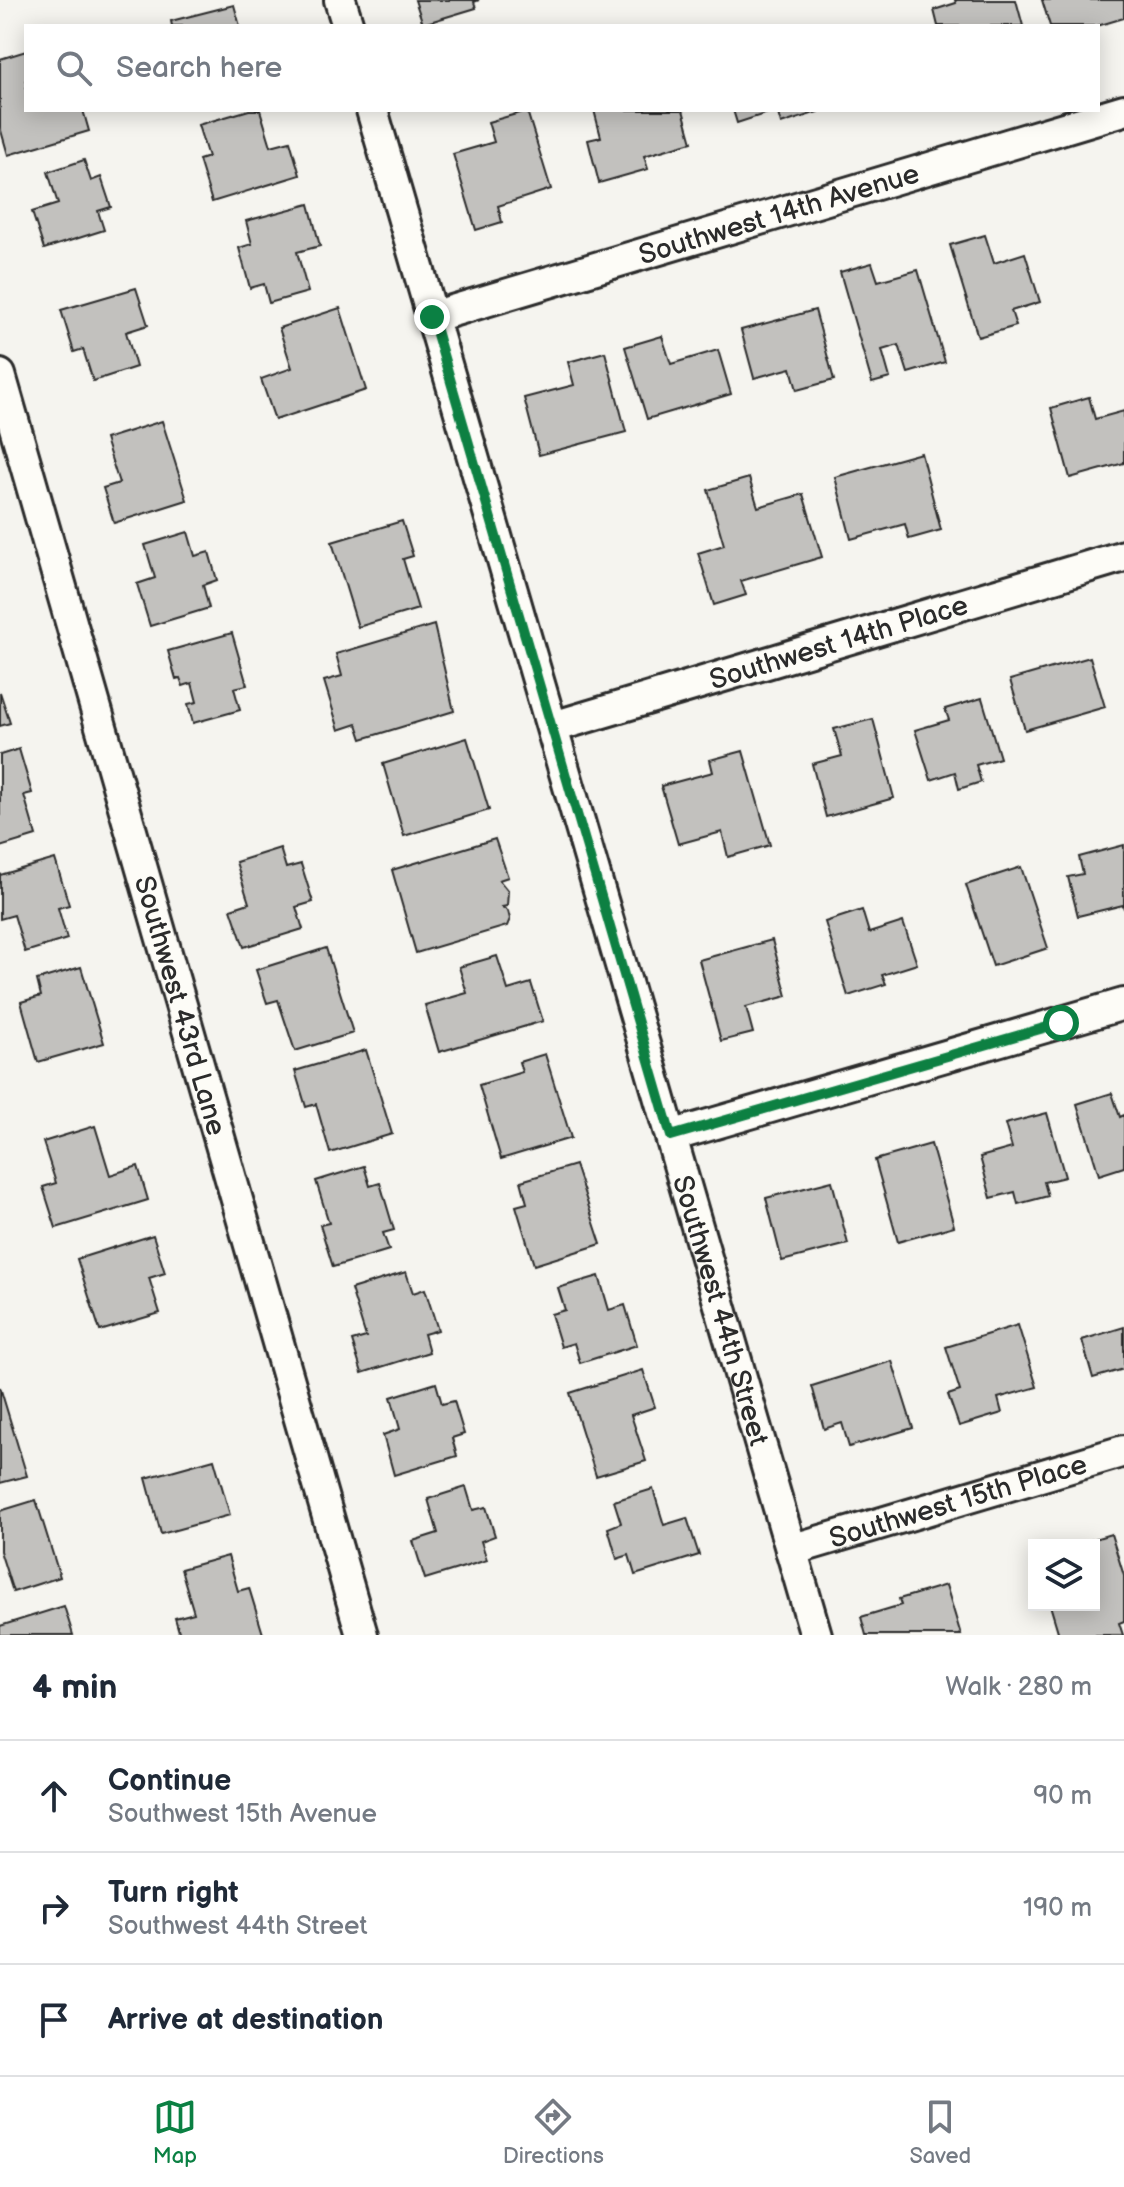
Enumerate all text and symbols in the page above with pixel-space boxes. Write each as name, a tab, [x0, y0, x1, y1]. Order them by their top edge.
search box	[24, 24, 1100, 112]
icon: search	[52, 46, 96, 90]
text: Search here	[116, 50, 282, 86]
street label: Southwest 14th Avenue	[635, 157, 923, 272]
route end	[414, 299, 450, 335]
street label: Southwest 14th Place	[706, 589, 972, 697]
street label: Southwest 43rd Lane	[127, 872, 233, 1139]
route start	[1043, 1005, 1079, 1041]
street label: Southwest 44th Street	[665, 1172, 775, 1450]
street label: Southwest 15th Place	[826, 1448, 1091, 1556]
map controls	[1028, 1539, 1100, 1611]
button: layers	[1028, 1539, 1100, 1611]
text: 4 min	[32, 1667, 118, 1708]
text: Walk · 280 m	[945, 1672, 1092, 1703]
text: Continue	[108, 1763, 231, 1799]
icon: ahead	[32, 1774, 76, 1818]
text: 90 m	[1033, 1781, 1092, 1812]
text: Southwest 15th Avenue	[108, 1799, 377, 1830]
text: Turn right	[108, 1875, 239, 1911]
icon: right	[32, 1886, 76, 1930]
text: 190 m	[1023, 1893, 1092, 1924]
text: Southwest 44th Street	[108, 1911, 367, 1942]
icon: arrive	[32, 1998, 76, 2042]
text: Arrive at destination	[108, 2002, 384, 2038]
tab: Map	[153, 2095, 197, 2170]
tab: Directions	[503, 2095, 604, 2170]
tab: Saved	[909, 2095, 971, 2170]

